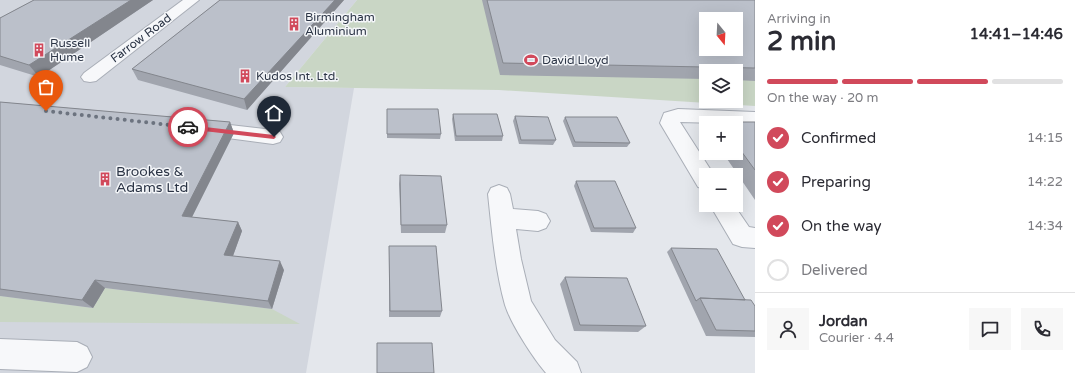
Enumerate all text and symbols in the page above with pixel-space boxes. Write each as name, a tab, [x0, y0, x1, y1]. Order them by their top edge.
place label: Birmingham Aluminium	[305, 10, 375, 38]
street label: Farrow Road	[108, 11, 174, 65]
text: Arriving in	[767, 11, 831, 27]
north arrow	[699, 12, 743, 56]
map controls	[699, 12, 743, 212]
building icon: Birmingham Aluminium	[286, 16, 302, 32]
text: 14:41–14:46	[970, 25, 1063, 43]
text: 2 min	[767, 26, 836, 57]
place label: Russell Hume	[50, 36, 90, 64]
building icon: Russell Hume	[31, 42, 47, 58]
sports icon: David Lloyd	[523, 52, 539, 68]
place label: David Lloyd	[542, 53, 609, 67]
button: layers	[699, 64, 743, 108]
building icon: Kudos Int. Ltd.	[237, 68, 253, 84]
place label: Kudos Int. Ltd.	[256, 69, 339, 83]
pin	[29, 70, 63, 111]
icon: bag	[35, 76, 57, 98]
text: On the way · 20 m	[767, 90, 879, 106]
pin	[257, 96, 291, 137]
icon: home	[263, 102, 285, 124]
courier	[168, 107, 208, 147]
icon: car	[177, 116, 199, 138]
button: +	[699, 116, 743, 160]
icon: check	[767, 127, 789, 149]
text: Confirmed	[801, 129, 876, 147]
text: 14:15	[1027, 130, 1063, 146]
place label: Brookes & Adams Ltd	[116, 163, 188, 196]
button: −	[699, 168, 743, 212]
building icon: Brookes & Adams Ltd	[97, 171, 113, 187]
icon: check	[767, 171, 789, 193]
text: Preparing	[801, 173, 871, 191]
text: 14:22	[1027, 174, 1063, 190]
icon: check	[767, 215, 789, 237]
text: On the way	[801, 217, 881, 235]
text: 14:34	[1027, 218, 1063, 234]
text: Delivered	[801, 261, 868, 279]
button: person	[767, 308, 809, 350]
button: chat	[969, 308, 1011, 350]
button: phone	[1021, 308, 1063, 350]
text: Jordan	[819, 312, 868, 330]
text: Courier · 4.4	[819, 330, 894, 346]

